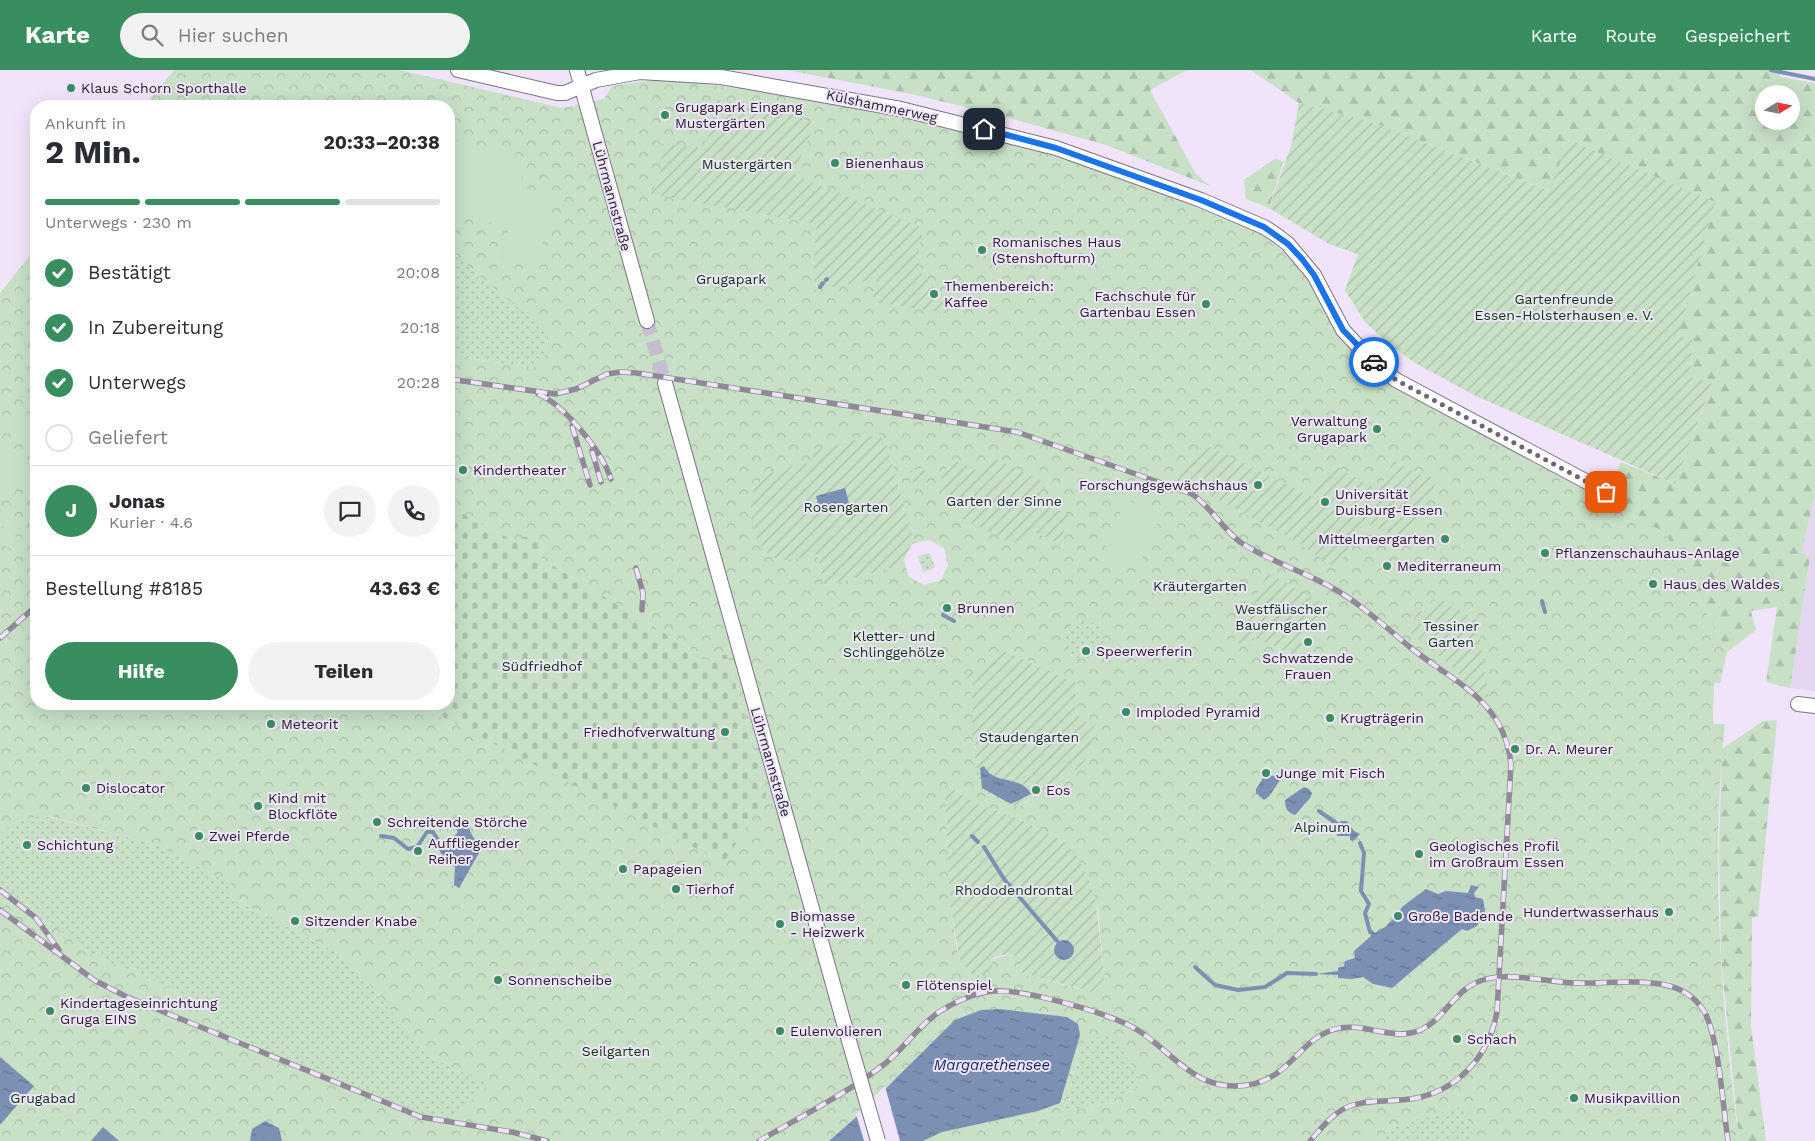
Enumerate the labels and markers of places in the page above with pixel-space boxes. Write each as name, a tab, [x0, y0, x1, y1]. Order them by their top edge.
place label: Klaus Schorn Sporthalle	[81, 80, 247, 96]
marker: Klaus Schorn Sporthalle	[65, 82, 77, 94]
place label: Grugapark Eingang Mustergärten	[675, 99, 803, 131]
pin	[963, 108, 1005, 150]
marker: Grugapark Eingang Mustergärten	[659, 109, 671, 121]
place label: Bienenhaus	[845, 155, 924, 171]
marker: Bienenhaus	[829, 157, 841, 169]
place label: Romanisches Haus (Stenshofturm)	[992, 234, 1121, 266]
marker: Romanisches Haus (Stenshofturm)	[976, 244, 988, 256]
place label: Themenbereich: Kaffee	[944, 278, 1054, 310]
marker: Themenbereich: Kaffee	[928, 288, 940, 300]
place label: Fachschule für Gartenbau Essen	[1079, 288, 1196, 320]
marker: Fachschule für Gartenbau Essen	[1200, 298, 1212, 310]
place label: Verwaltung Grugapark	[1291, 413, 1368, 445]
marker: Verwaltung Grugapark	[1371, 423, 1383, 435]
place label: Kindertheater	[473, 462, 567, 478]
marker: Kindertheater	[457, 464, 469, 476]
pin	[1585, 471, 1627, 513]
place label: Forschungsgewächshaus	[1079, 477, 1248, 493]
marker: Forschungsgewächshaus	[1252, 479, 1264, 491]
place label: Universität Duisburg-Essen	[1335, 486, 1443, 518]
marker: Universität Duisburg-Essen	[1319, 496, 1331, 508]
place label: Mittelmeergarten	[1318, 531, 1435, 547]
marker: Mittelmeergarten	[1439, 533, 1451, 545]
place label: Pflanzenschauhaus-Anlage	[1555, 545, 1740, 561]
marker: Pflanzenschauhaus-Anlage	[1539, 547, 1551, 559]
place label: Mediterraneum	[1397, 558, 1501, 574]
marker: Mediterraneum	[1381, 560, 1393, 572]
place label: Haus des Waldes	[1663, 576, 1780, 592]
marker: Haus des Waldes	[1647, 578, 1659, 590]
place label: Brunnen	[957, 600, 1015, 616]
marker: Brunnen	[941, 602, 953, 614]
marker: Schwatzende Frauen	[1302, 636, 1314, 648]
place label: Speerwerferin	[1096, 643, 1192, 659]
marker: Speerwerferin	[1080, 645, 1092, 657]
place label: Schwatzende Frauen	[1262, 650, 1354, 682]
place label: Imploded Pyramid	[1136, 704, 1260, 720]
marker: Imploded Pyramid	[1120, 706, 1132, 718]
place label: Krugträgerin	[1340, 710, 1424, 726]
marker: Krugträgerin	[1324, 712, 1336, 724]
place label: Meteorit	[281, 716, 338, 732]
marker: Meteorit	[265, 718, 277, 730]
place label: Friedhofverwaltung	[583, 724, 716, 740]
marker: Friedhofverwaltung	[719, 726, 731, 738]
place label: Dr. A. Meurer	[1525, 741, 1614, 757]
marker: Dr. A. Meurer	[1509, 743, 1521, 755]
place label: Junge mit Fisch	[1276, 765, 1385, 781]
marker: Junge mit Fisch	[1260, 767, 1272, 779]
place label: Dislocator	[96, 780, 166, 796]
marker: Dislocator	[80, 782, 92, 794]
place label: Eos	[1046, 782, 1070, 798]
marker: Eos	[1030, 784, 1042, 796]
place label: Kind mit Blockflöte	[268, 790, 338, 822]
marker: Kind mit Blockflöte	[252, 800, 264, 812]
place label: Schreitende Störche	[387, 814, 527, 830]
marker: Schreitende Störche	[371, 816, 383, 828]
place label: Zwei Pferde	[209, 828, 290, 844]
marker: Zwei Pferde	[193, 830, 205, 842]
place label: Auffliegender Reiher	[428, 835, 520, 867]
place label: Schichtung	[37, 837, 114, 853]
place label: Geologisches Profil im Großraum Essen	[1429, 838, 1564, 870]
marker: Schichtung	[21, 839, 33, 851]
marker: Auffliegender Reiher	[412, 845, 424, 857]
marker: Geologisches Profil im Großraum Essen	[1413, 848, 1425, 860]
place label: Papageien	[633, 861, 702, 877]
marker: Papageien	[617, 863, 629, 875]
place label: Tierhof	[686, 881, 735, 897]
marker: Tierhof	[670, 883, 682, 895]
place label: Hundertwasserhaus	[1523, 904, 1659, 920]
marker: Hundertwasserhaus	[1663, 906, 1675, 918]
place label: Biomasse - Heizwerk	[790, 908, 865, 940]
place label: Große Badende	[1408, 908, 1513, 924]
marker: Große Badende	[1392, 910, 1404, 922]
place label: Sitzender Knabe	[305, 913, 417, 929]
marker: Sitzender Knabe	[289, 915, 301, 927]
marker: Biomasse - Heizwerk	[774, 918, 786, 930]
place label: Sonnenscheibe	[508, 972, 612, 988]
marker: Sonnenscheibe	[492, 974, 504, 986]
place label: Flötenspiel	[916, 977, 993, 993]
marker: Flötenspiel	[900, 979, 912, 991]
place label: Kindertageseinrichtung Gruga EINS	[60, 995, 218, 1027]
marker: Kindertageseinrichtung Gruga EINS	[44, 1005, 56, 1017]
place label: Eulenvolieren	[790, 1023, 882, 1039]
marker: Eulenvolieren	[774, 1025, 786, 1037]
place label: Schach	[1467, 1031, 1517, 1047]
marker: Schach	[1451, 1033, 1463, 1045]
place label: Musikpavillion	[1584, 1090, 1680, 1106]
marker: Musikpavillion	[1568, 1092, 1580, 1104]

